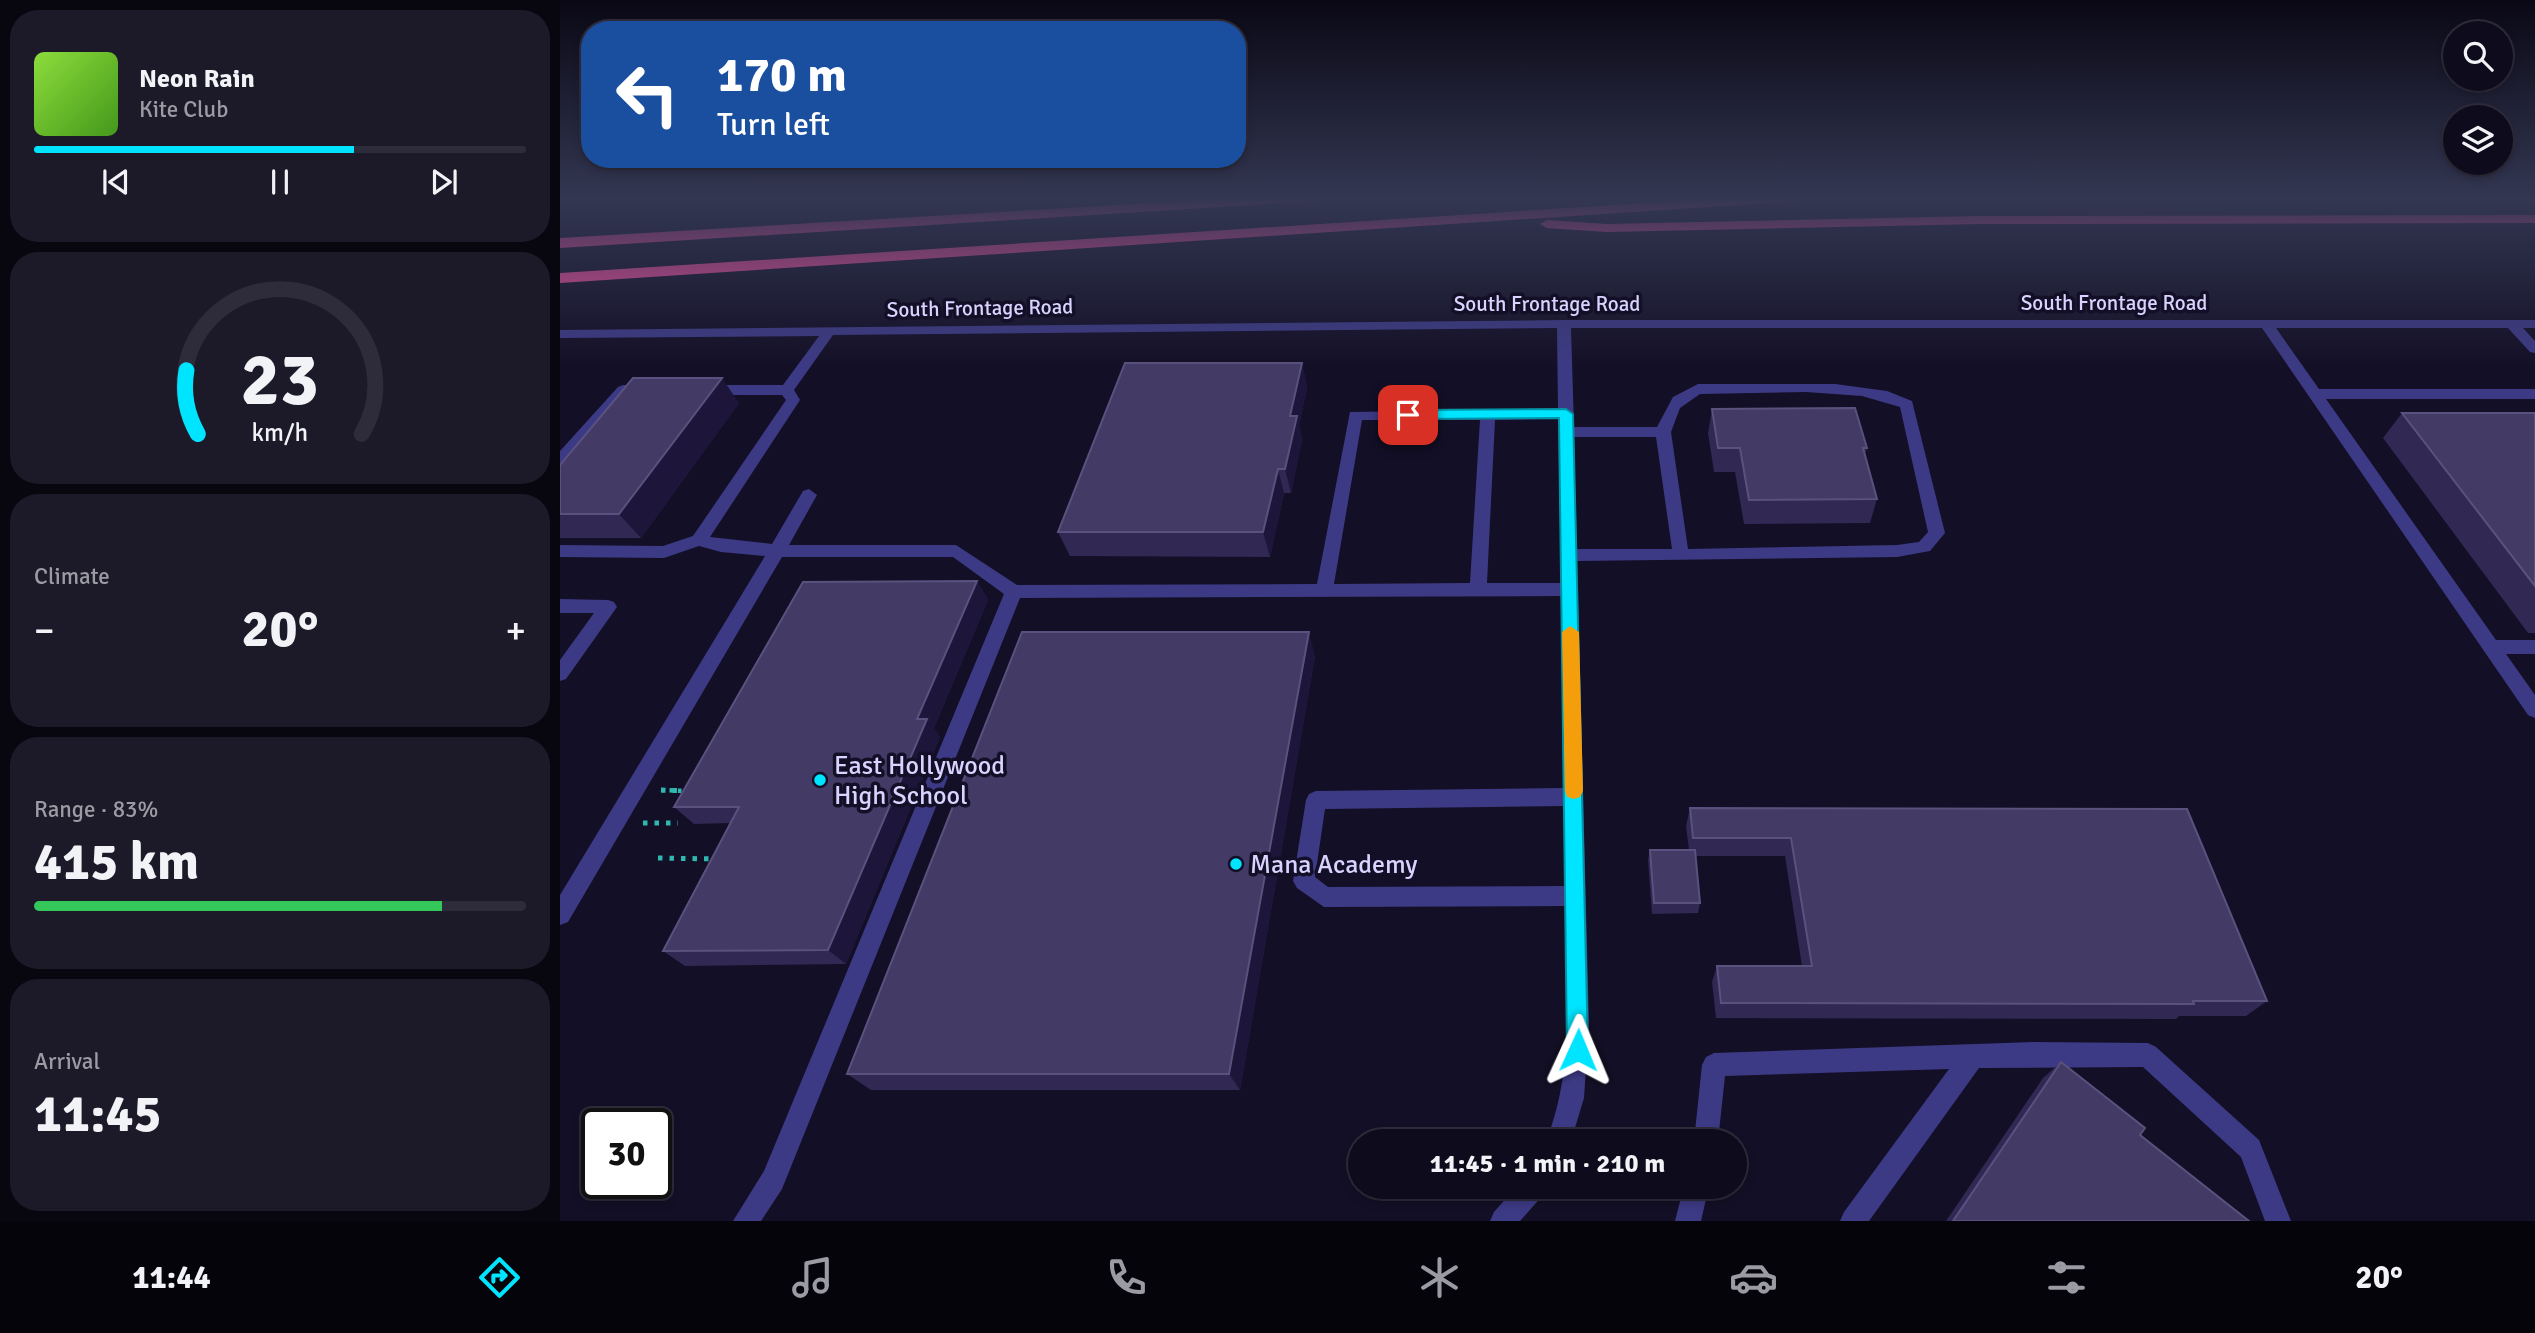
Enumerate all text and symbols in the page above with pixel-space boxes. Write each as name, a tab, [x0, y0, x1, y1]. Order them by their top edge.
map controls	[2443, 21, 2513, 175]
button: search	[2443, 21, 2513, 91]
text: 170 m	[717, 45, 847, 105]
icon: left	[602, 49, 693, 140]
text: Neon Rain	[139, 63, 255, 95]
text: Kite Club	[139, 95, 228, 124]
text: Turn left	[717, 105, 830, 144]
button: layers	[2443, 105, 2513, 175]
icon: previous	[97, 163, 135, 201]
icon: pause	[261, 163, 299, 201]
icon: next	[425, 163, 463, 201]
street label: South Frontage Road	[2021, 290, 2207, 316]
street label: South Frontage Road	[1454, 291, 1640, 317]
street label: South Frontage Road	[886, 293, 1074, 323]
text: 23	[241, 337, 319, 426]
pin	[1378, 385, 1438, 445]
icon: arrive	[1389, 396, 1427, 434]
text: km/h	[252, 417, 308, 448]
text: Climate	[34, 562, 110, 591]
text: 20°	[242, 597, 318, 661]
text: −	[34, 607, 55, 654]
text: +	[505, 607, 526, 654]
place label: East Hollywood High School	[834, 750, 1005, 812]
marker: East Hollywood High School	[812, 772, 828, 788]
text: Range · 83%	[34, 795, 158, 824]
text: 415 km	[34, 830, 199, 894]
place label: Mana Academy	[1250, 849, 1418, 881]
marker: Mana Academy	[1228, 856, 1244, 872]
position arrow	[1541, 1013, 1615, 1087]
text: Arrival	[34, 1047, 100, 1076]
text: 11:45	[34, 1082, 162, 1146]
speed limit sign: 30	[581, 1108, 672, 1199]
text: 11:45 · 1 min · 210 m	[1430, 1148, 1665, 1180]
icon: directions	[475, 1253, 524, 1302]
icon: music	[788, 1253, 837, 1302]
icon: phone	[1102, 1253, 1151, 1302]
icon: climate	[1415, 1253, 1464, 1302]
icon: car	[1729, 1253, 1778, 1302]
icon: filters	[2042, 1253, 2091, 1302]
text: 11:44	[132, 1258, 211, 1297]
text: 20°	[2355, 1258, 2403, 1297]

